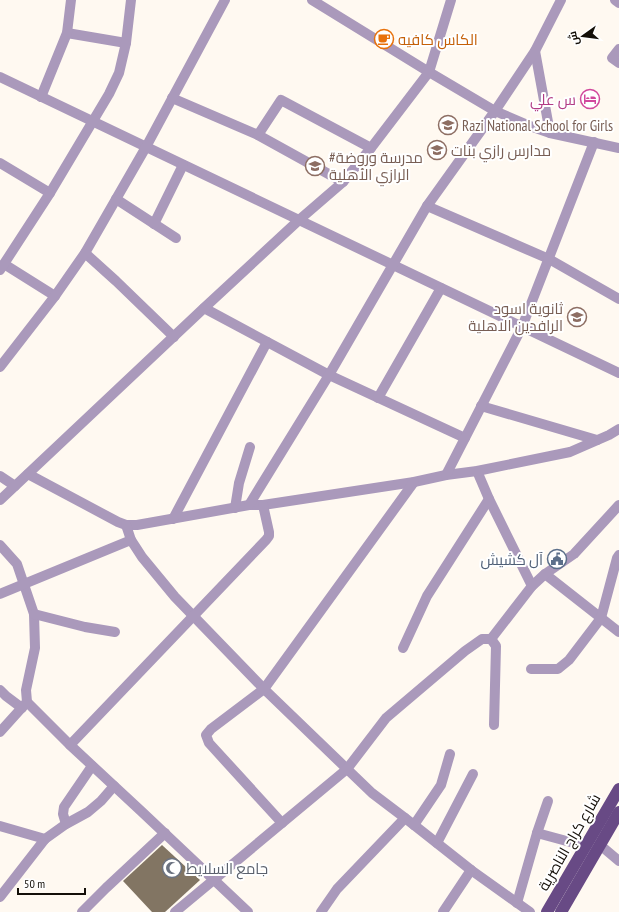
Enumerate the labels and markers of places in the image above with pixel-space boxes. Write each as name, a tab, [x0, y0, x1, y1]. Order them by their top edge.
cafe icon: الكاس كافيه	[373, 28, 395, 50]
place label: الكاس كافيه	[398, 30, 478, 50]
hotel icon: س علي	[579, 88, 601, 110]
place label: س علي	[530, 90, 576, 112]
school or university icon: Razi National School for Girls	[437, 114, 459, 136]
place label: Razi National School for Girls	[462, 116, 613, 135]
school or university icon: مدارس رازي بنات	[426, 139, 448, 161]
place label: مدارس رازي بنات	[451, 141, 551, 163]
place label: #مدرسة وروضة الرازي الأهلية	[329, 148, 423, 187]
school or university icon: #مدرسة وروضة الرازي الأهلية	[304, 155, 326, 177]
place label: ثانوية اسود الرافدين الاهلية	[468, 299, 563, 336]
school or university icon: ثانوية اسود الرافدين الاهلية	[566, 306, 588, 328]
public building icon: آل كشيش	[546, 548, 568, 570]
place label: آل كشيش	[480, 550, 543, 570]
mosque icon: جامع السلايط	[161, 857, 183, 879]
place label: جامع السلايط	[186, 859, 268, 880]

